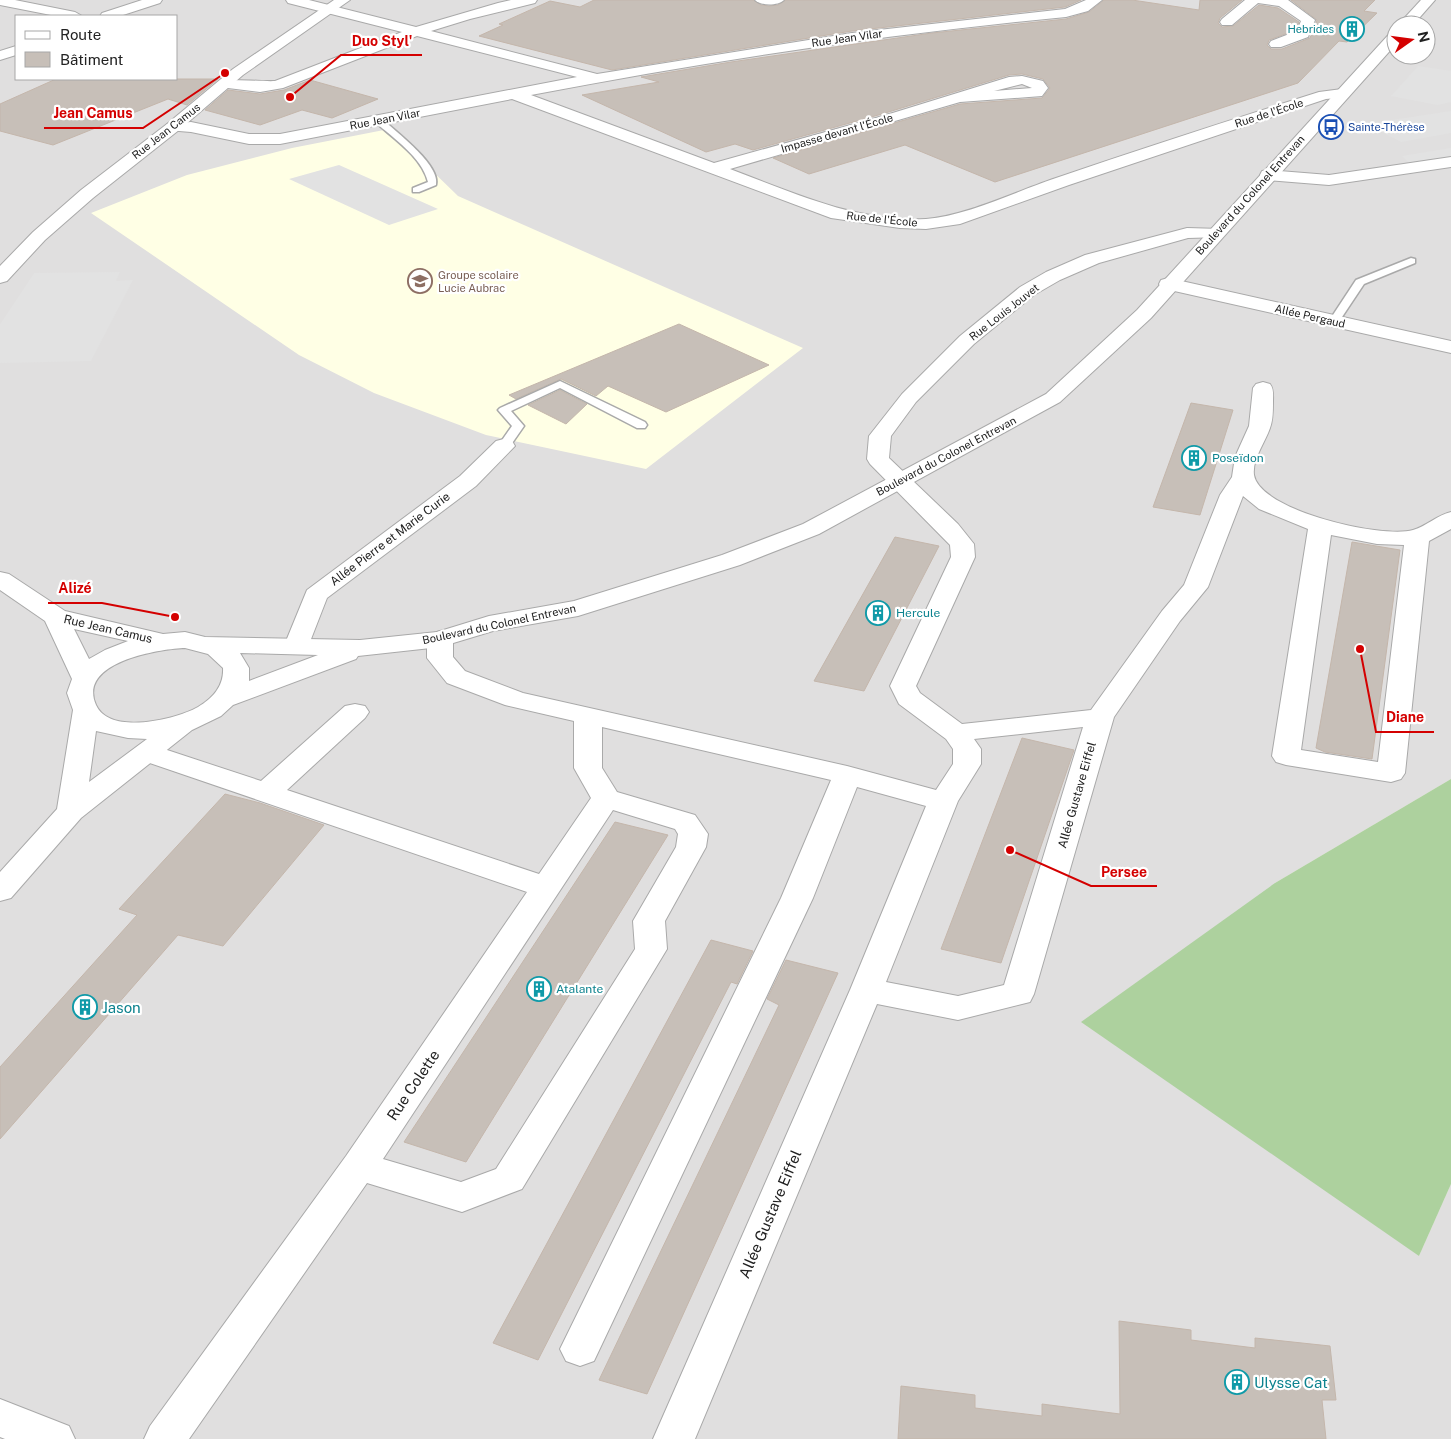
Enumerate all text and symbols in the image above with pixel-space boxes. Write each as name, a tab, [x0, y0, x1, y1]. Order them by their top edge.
legend	[15, 15, 178, 80]
north arrow	[1386, 15, 1436, 65]
building icon: Hebrides	[1339, 16, 1365, 42]
place label: Hebrides	[1288, 23, 1334, 35]
text: Route	[60, 26, 101, 43]
callout: Duo Styl'	[341, 26, 422, 55]
street label: Rue Jean Vilar	[811, 27, 883, 49]
text: N	[1415, 30, 1433, 44]
text: Duo Styl'	[352, 33, 412, 49]
text: Bâtiment	[60, 51, 123, 68]
street label: Rue de l'École	[1233, 95, 1305, 130]
callout: Jean Camus	[44, 99, 143, 128]
street label: Rue Jean Camus	[130, 100, 203, 161]
text: Jean Camus	[53, 105, 133, 121]
street label: Rue Jean Vilar	[349, 106, 421, 132]
street label: Impasse devant l'École	[779, 110, 894, 155]
bus stop icon: Sainte-Thérèse	[1318, 114, 1344, 140]
place label: Sainte-Thérèse	[1348, 121, 1425, 133]
street label: Boulevard du Colonel Entrevan	[1193, 133, 1307, 257]
street label: Rue de l'École	[846, 208, 918, 229]
school or university icon: Groupe scolaire Lucie Aubrac	[407, 268, 433, 294]
place label: Groupe scolaire Lucie Aubrac	[438, 269, 519, 294]
street label: Rue Louis Jouvet	[967, 281, 1041, 343]
street label: Allée Pergaud	[1274, 302, 1346, 330]
street label: Boulevard du Colonel Entrevan	[874, 414, 1018, 498]
building icon: Poseïdon	[1181, 445, 1207, 471]
place label: Poseïdon	[1212, 451, 1264, 465]
street label: Allée Pierre et Marie Curie	[327, 489, 453, 589]
callout: Alizé	[48, 574, 102, 603]
text: Alizé	[58, 580, 92, 596]
building icon: Hercule	[865, 600, 891, 626]
street label: Boulevard du Colonel Entrevan	[421, 602, 577, 646]
place label: Hercule	[896, 606, 940, 620]
street label: Rue Jean Camus	[62, 612, 154, 646]
callout: Diane	[1376, 703, 1434, 732]
text: Diane	[1386, 709, 1424, 725]
street label: Allée Gustave Eiffel	[1055, 740, 1099, 850]
callout: Persee	[1091, 857, 1157, 886]
text: Persee	[1101, 864, 1147, 880]
building icon: Atalante	[526, 976, 552, 1002]
place label: Atalante	[556, 982, 604, 996]
building icon: Jason	[72, 994, 98, 1020]
place label: Jason	[102, 999, 141, 1016]
street label: Rue Colette	[383, 1047, 443, 1123]
street label: Allée Gustave Eiffel	[735, 1147, 805, 1281]
building icon: Ulysse Cat	[1224, 1369, 1250, 1395]
place label: Ulysse Cat	[1254, 1374, 1328, 1391]

